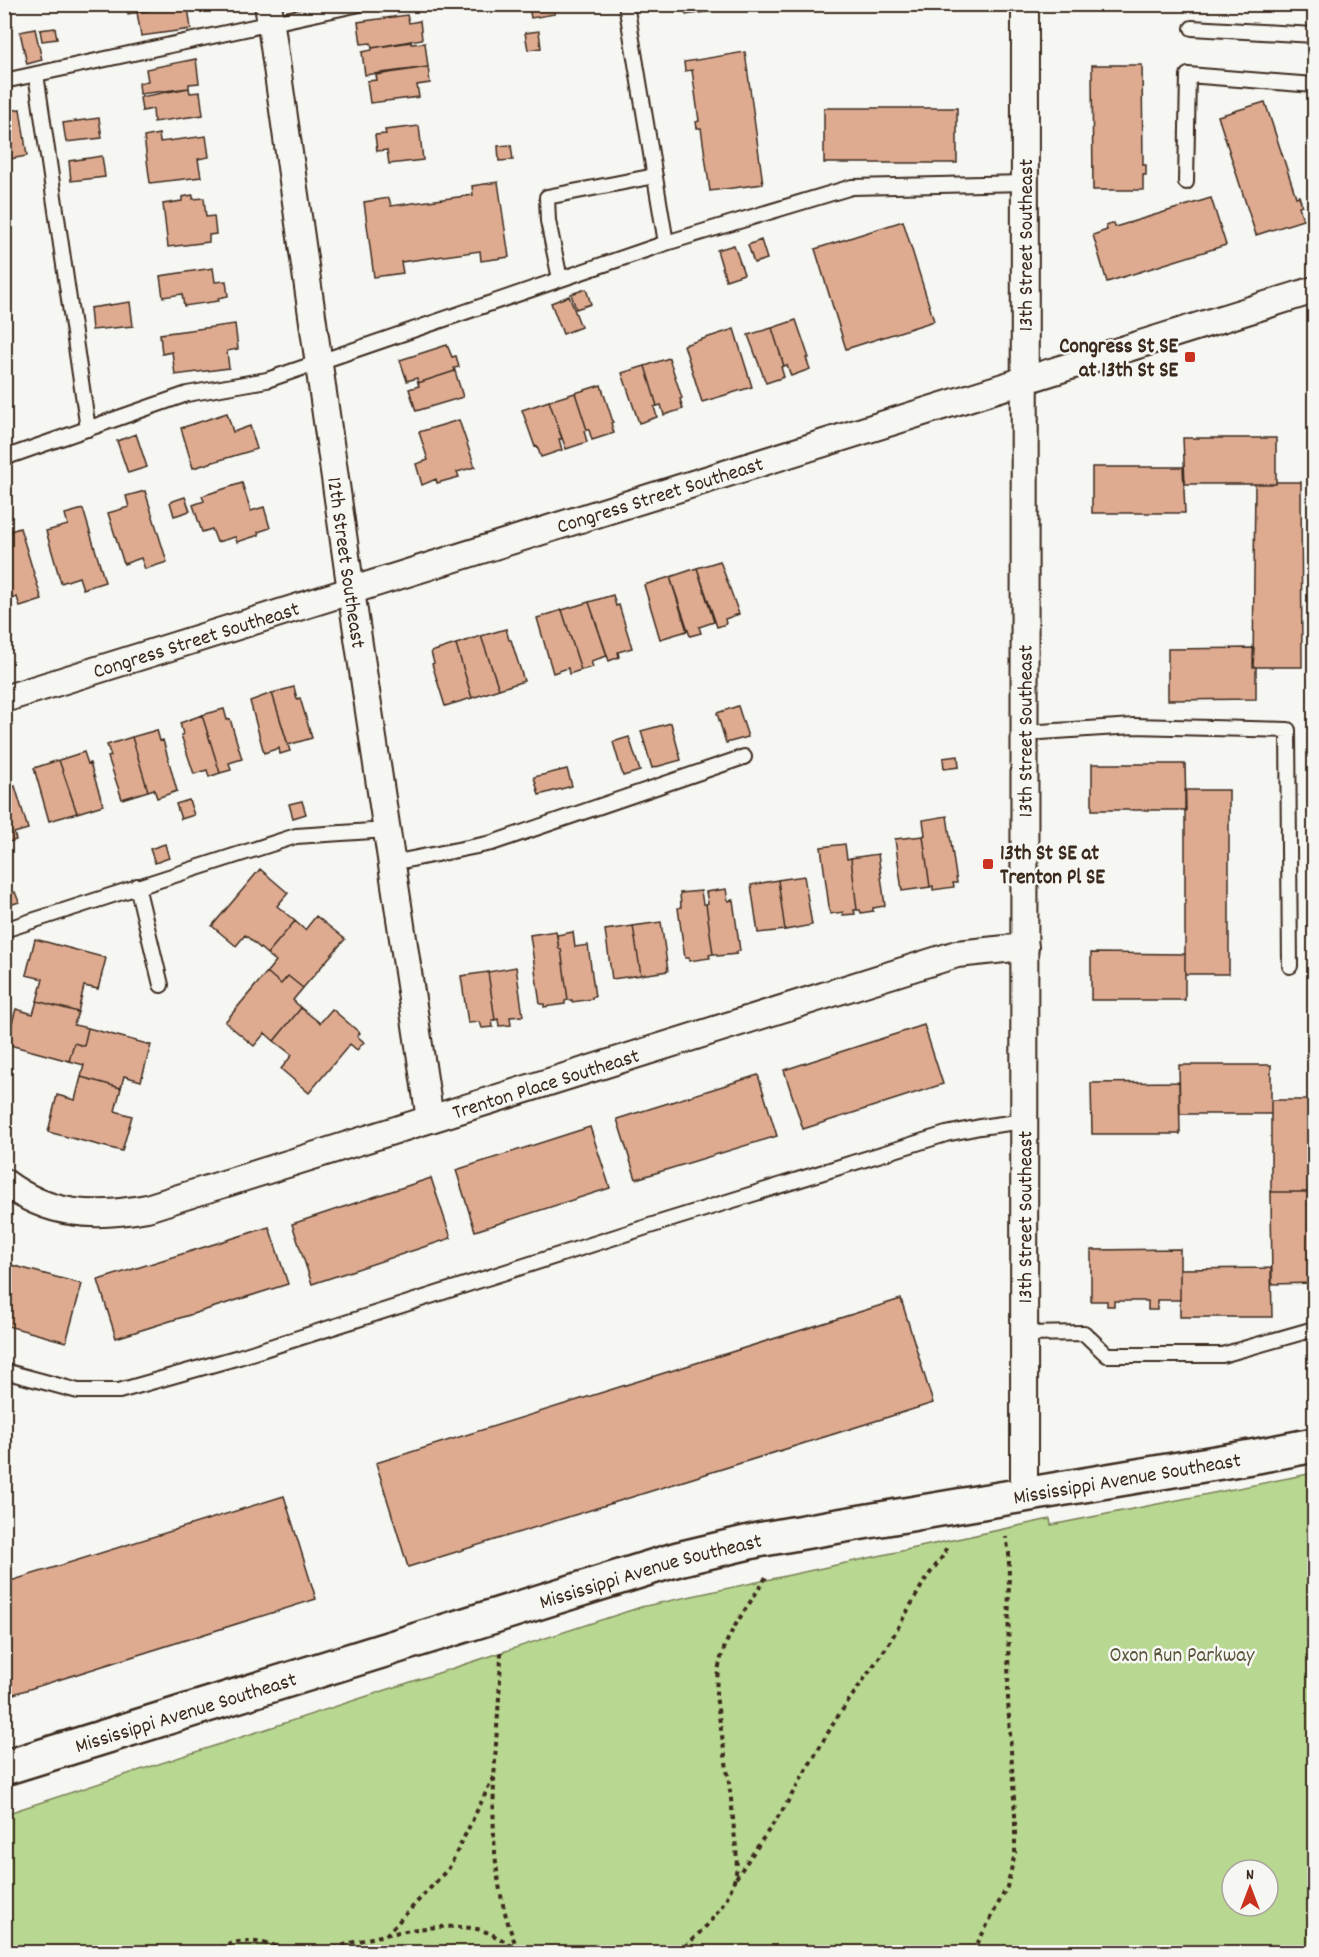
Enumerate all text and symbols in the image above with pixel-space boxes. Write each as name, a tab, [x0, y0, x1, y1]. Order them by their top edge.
street label: 13th Street Southeast	[1013, 158, 1043, 331]
place label: Congress St SE at 13th St SE	[1059, 333, 1178, 387]
marker: Congress St SE at 13th St SE	[1183, 350, 1197, 364]
street label: Congress Street Southeast	[554, 451, 768, 543]
street label: 12th Street Southeast	[317, 475, 371, 651]
street label: Congress Street Southeast	[90, 596, 304, 688]
street label: 13th Street Southeast	[1012, 644, 1043, 817]
place label: 13th St SE at Trenton Pl SE	[1000, 840, 1105, 894]
marker: 13th St SE at Trenton Pl SE	[981, 857, 995, 871]
street label: Trenton Place Southeast	[449, 1042, 644, 1129]
street label: 13th Street Southeast	[1012, 1130, 1042, 1303]
street label: Mississippi Avenue Southeast	[1011, 1447, 1244, 1515]
street label: Mississippi Avenue Southeast	[536, 1528, 766, 1619]
park label: Oxon Run Parkway	[1109, 1642, 1255, 1672]
street label: Mississippi Avenue Southeast	[72, 1666, 301, 1763]
north arrow	[1220, 1858, 1280, 1918]
text: N	[1246, 1864, 1254, 1887]

